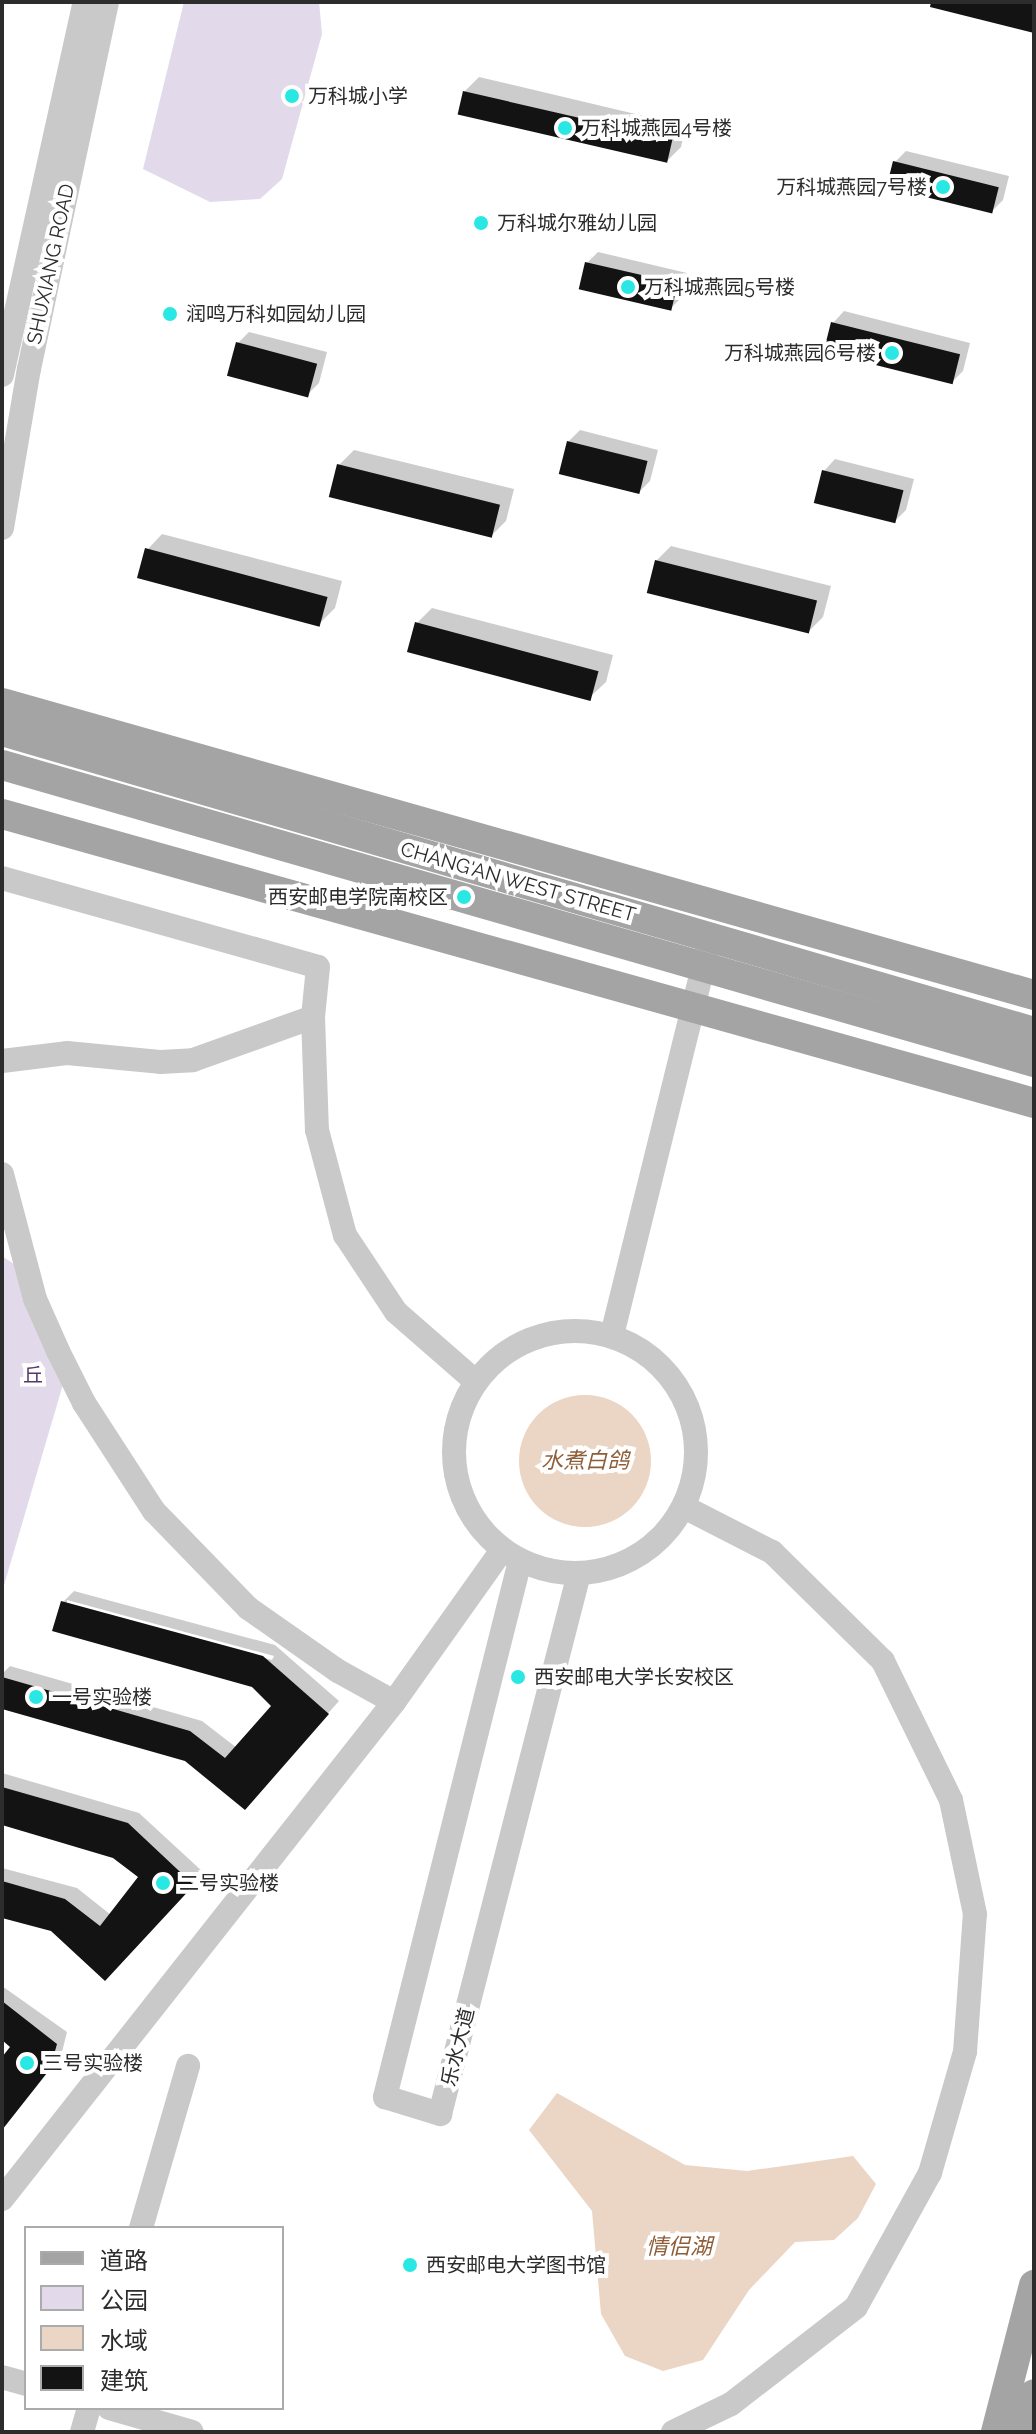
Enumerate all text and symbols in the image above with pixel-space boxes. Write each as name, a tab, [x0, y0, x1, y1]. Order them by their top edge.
place label: 万科城小学	[308, 84, 408, 108]
marker: 万科城小学	[283, 87, 301, 105]
place label: 万科城燕园4号楼	[581, 116, 732, 140]
marker: 万科城燕园4号楼	[556, 119, 574, 137]
place label: 万科城燕园7号楼	[776, 175, 927, 199]
marker: 万科城燕园7号楼	[934, 178, 952, 196]
street label: SHUXIANG ROAD	[22, 182, 80, 346]
place label: 万科城尔雅幼儿园	[497, 211, 657, 235]
marker: 万科城尔雅幼儿园	[472, 214, 490, 232]
place label: 万科城燕园5号楼	[644, 275, 795, 299]
marker: 万科城燕园5号楼	[619, 278, 637, 296]
place label: 润鸣万科如园幼儿园	[186, 302, 366, 326]
marker: 润鸣万科如园幼儿园	[161, 305, 179, 323]
place label: 万科城燕园6号楼	[724, 341, 876, 365]
marker: 万科城燕园6号楼	[883, 344, 901, 362]
street label: CHANG'AN WEST STREET	[397, 837, 639, 927]
place label: 西安邮电学院南校区	[268, 885, 448, 909]
marker: 西安邮电学院南校区	[455, 888, 473, 906]
park label: 丘	[23, 1363, 43, 1387]
water label: 水煮白鸽	[541, 1448, 629, 1474]
place label: 西安邮电大学长安校区	[534, 1665, 734, 1689]
marker: 西安邮电大学长安校区	[509, 1668, 527, 1686]
place label: 一号实验楼	[52, 1685, 152, 1709]
marker: 一号实验楼	[27, 1688, 45, 1706]
place label: 二号实验楼	[179, 1871, 279, 1895]
marker: 二号实验楼	[154, 1874, 172, 1892]
street label: 乐水大道	[437, 2005, 479, 2089]
place label: 三号实验楼	[43, 2051, 143, 2075]
marker: 三号实验楼	[18, 2054, 36, 2072]
legend	[24, 2226, 284, 2410]
water label: 情侣湖	[646, 2234, 712, 2260]
text: 道路	[100, 2246, 148, 2275]
place label: 西安邮电大学图书馆	[426, 2253, 606, 2277]
marker: 西安邮电大学图书馆	[401, 2256, 419, 2274]
text: 公园	[100, 2286, 148, 2315]
text: 水域	[100, 2326, 148, 2355]
text: 建筑	[100, 2366, 148, 2395]

